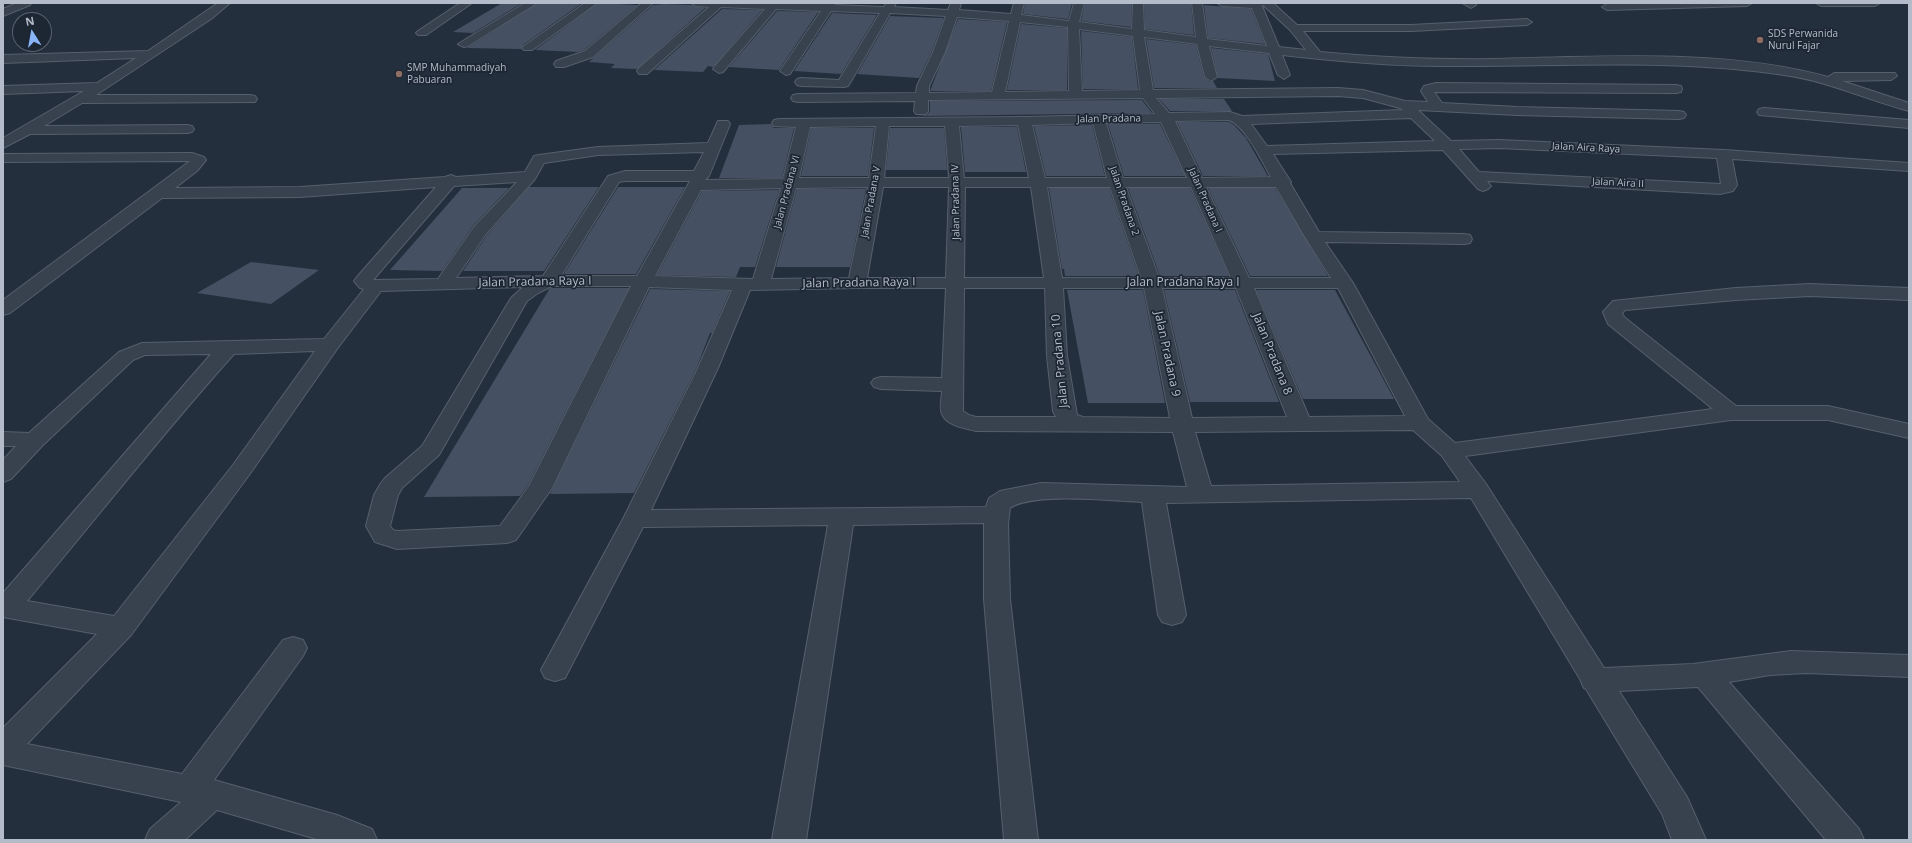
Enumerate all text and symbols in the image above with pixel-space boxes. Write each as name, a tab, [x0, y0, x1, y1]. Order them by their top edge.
north arrow	[12, 12, 52, 52]
text: N	[24, 12, 36, 29]
place label: SDS Perwanida Nurul Fajar	[1768, 28, 1838, 52]
marker: SDS Perwanida Nurul Fajar	[1755, 35, 1765, 45]
place label: SMP Muhammadiyah Pabuaran	[407, 62, 506, 86]
marker: SMP Muhammadiyah Pabuaran	[394, 69, 404, 79]
street label: Jalan Pradana	[1077, 112, 1141, 126]
street label: Jalan Aira Raya	[1552, 140, 1620, 156]
street label: Jalan Pradana VI	[771, 154, 803, 230]
street label: Jalan Pradana IV	[949, 164, 963, 240]
street label: Jalan Pradana V	[859, 165, 883, 239]
street label: Jalan Pradana 2	[1107, 165, 1141, 237]
street label: Jalan Pradana I	[1185, 166, 1225, 234]
street label: Jalan Aira II	[1592, 176, 1644, 190]
street label: Jalan Pradana Raya I	[478, 274, 592, 290]
street label: Jalan Pradana Raya I	[802, 275, 916, 291]
street label: Jalan Pradana Raya I	[1126, 276, 1240, 290]
street label: Jalan Pradana 9	[1151, 310, 1183, 398]
street label: Jalan Pradana 8	[1249, 311, 1295, 397]
street label: Jalan Pradana 10	[1049, 314, 1071, 408]

